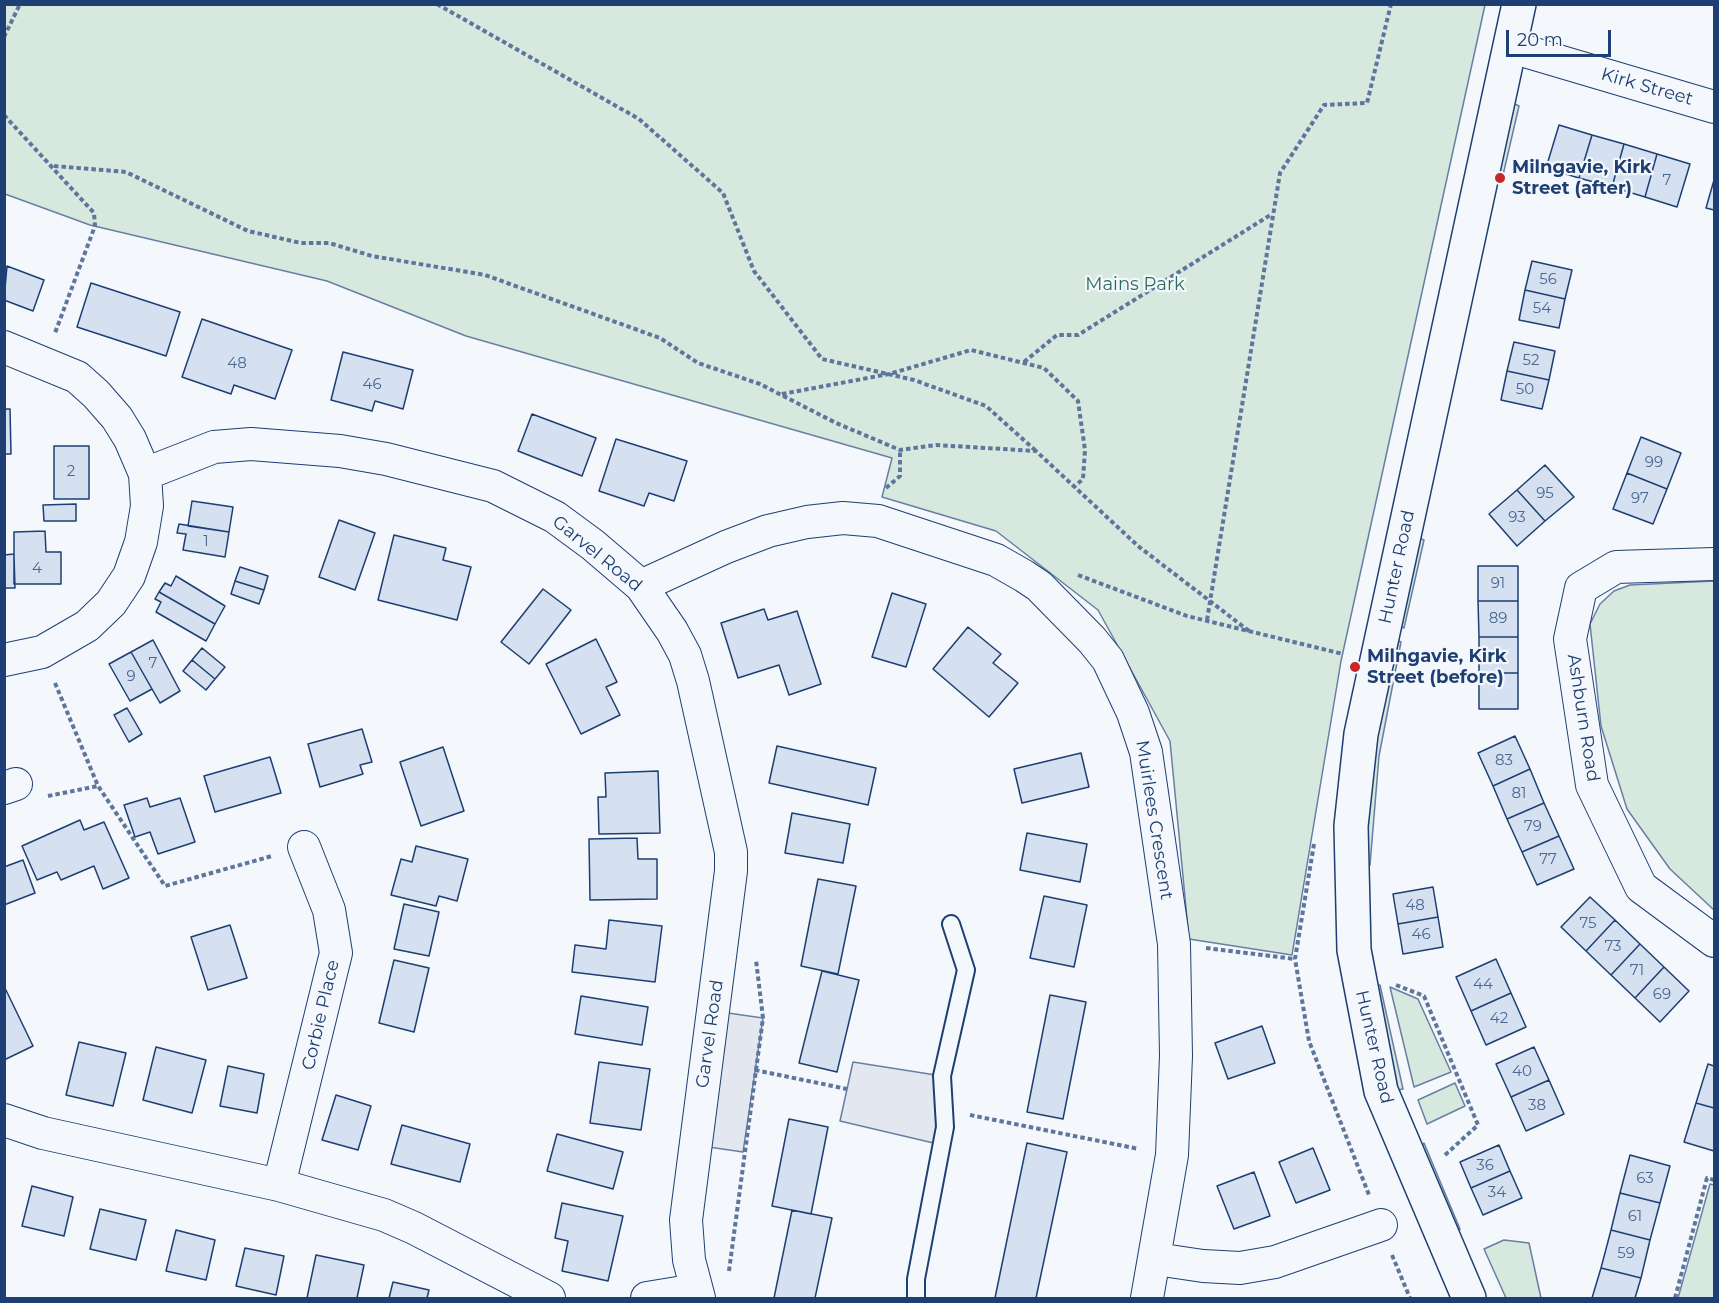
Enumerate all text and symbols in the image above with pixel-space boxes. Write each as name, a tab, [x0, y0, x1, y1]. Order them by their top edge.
scale bar	[1509, 18, 1614, 56]
text: 20 m	[1517, 29, 1563, 51]
street label: Kirk Street	[1599, 64, 1695, 110]
place label: Milngavie, Kirk Street (after)	[1512, 157, 1652, 200]
marker: Milngavie, Kirk Street (after)	[1493, 171, 1507, 185]
house number: 7	[1663, 172, 1671, 190]
house number: 56	[1539, 271, 1557, 289]
park label: Mains Park	[1085, 274, 1185, 296]
house number: 54	[1533, 300, 1551, 318]
house number: 52	[1523, 352, 1539, 370]
house number: 48	[227, 355, 247, 373]
house number: 46	[362, 376, 382, 394]
house number: 50	[1516, 381, 1534, 399]
house number: 99	[1645, 454, 1663, 472]
house number: 2	[67, 463, 75, 481]
house number: 95	[1536, 485, 1554, 503]
house number: 97	[1631, 490, 1649, 508]
street label: Hunter Road	[1374, 508, 1420, 626]
house number: 93	[1508, 509, 1526, 527]
street label: Garvel Road	[548, 511, 646, 597]
house number: 1	[203, 533, 209, 551]
house number: 4	[32, 560, 42, 578]
house number: 91	[1491, 575, 1505, 593]
house number: 89	[1489, 610, 1507, 628]
place label: Milngavie, Kirk Street (before)	[1367, 646, 1507, 688]
street label: Ashburn Road	[1562, 653, 1604, 783]
house number: 7	[149, 655, 157, 673]
marker: Milngavie, Kirk Street (before)	[1348, 660, 1362, 674]
house number: 9	[126, 668, 136, 686]
street label: Muirlees Crescent	[1131, 739, 1177, 901]
house number: 83	[1495, 752, 1513, 770]
house number: 81	[1512, 785, 1526, 803]
house number: 79	[1524, 818, 1542, 836]
house number: 77	[1539, 851, 1557, 869]
house number: 48	[1405, 897, 1425, 915]
house number: 75	[1579, 915, 1597, 933]
house number: 46	[1411, 926, 1431, 944]
house number: 73	[1604, 938, 1622, 956]
street label: Corbie Place	[298, 958, 344, 1072]
house number: 71	[1630, 962, 1644, 980]
house number: 44	[1473, 976, 1493, 994]
street label: Garvel Road	[692, 979, 728, 1089]
house number: 69	[1653, 986, 1671, 1004]
street label: Hunter Road	[1350, 988, 1398, 1106]
house number: 42	[1490, 1010, 1508, 1028]
house number: 40	[1512, 1063, 1532, 1081]
house number: 38	[1528, 1097, 1546, 1115]
house number: 36	[1476, 1157, 1494, 1175]
house number: 63	[1636, 1170, 1654, 1188]
house number: 34	[1488, 1184, 1506, 1202]
house number: 61	[1628, 1208, 1642, 1226]
house number: 59	[1617, 1245, 1635, 1263]

